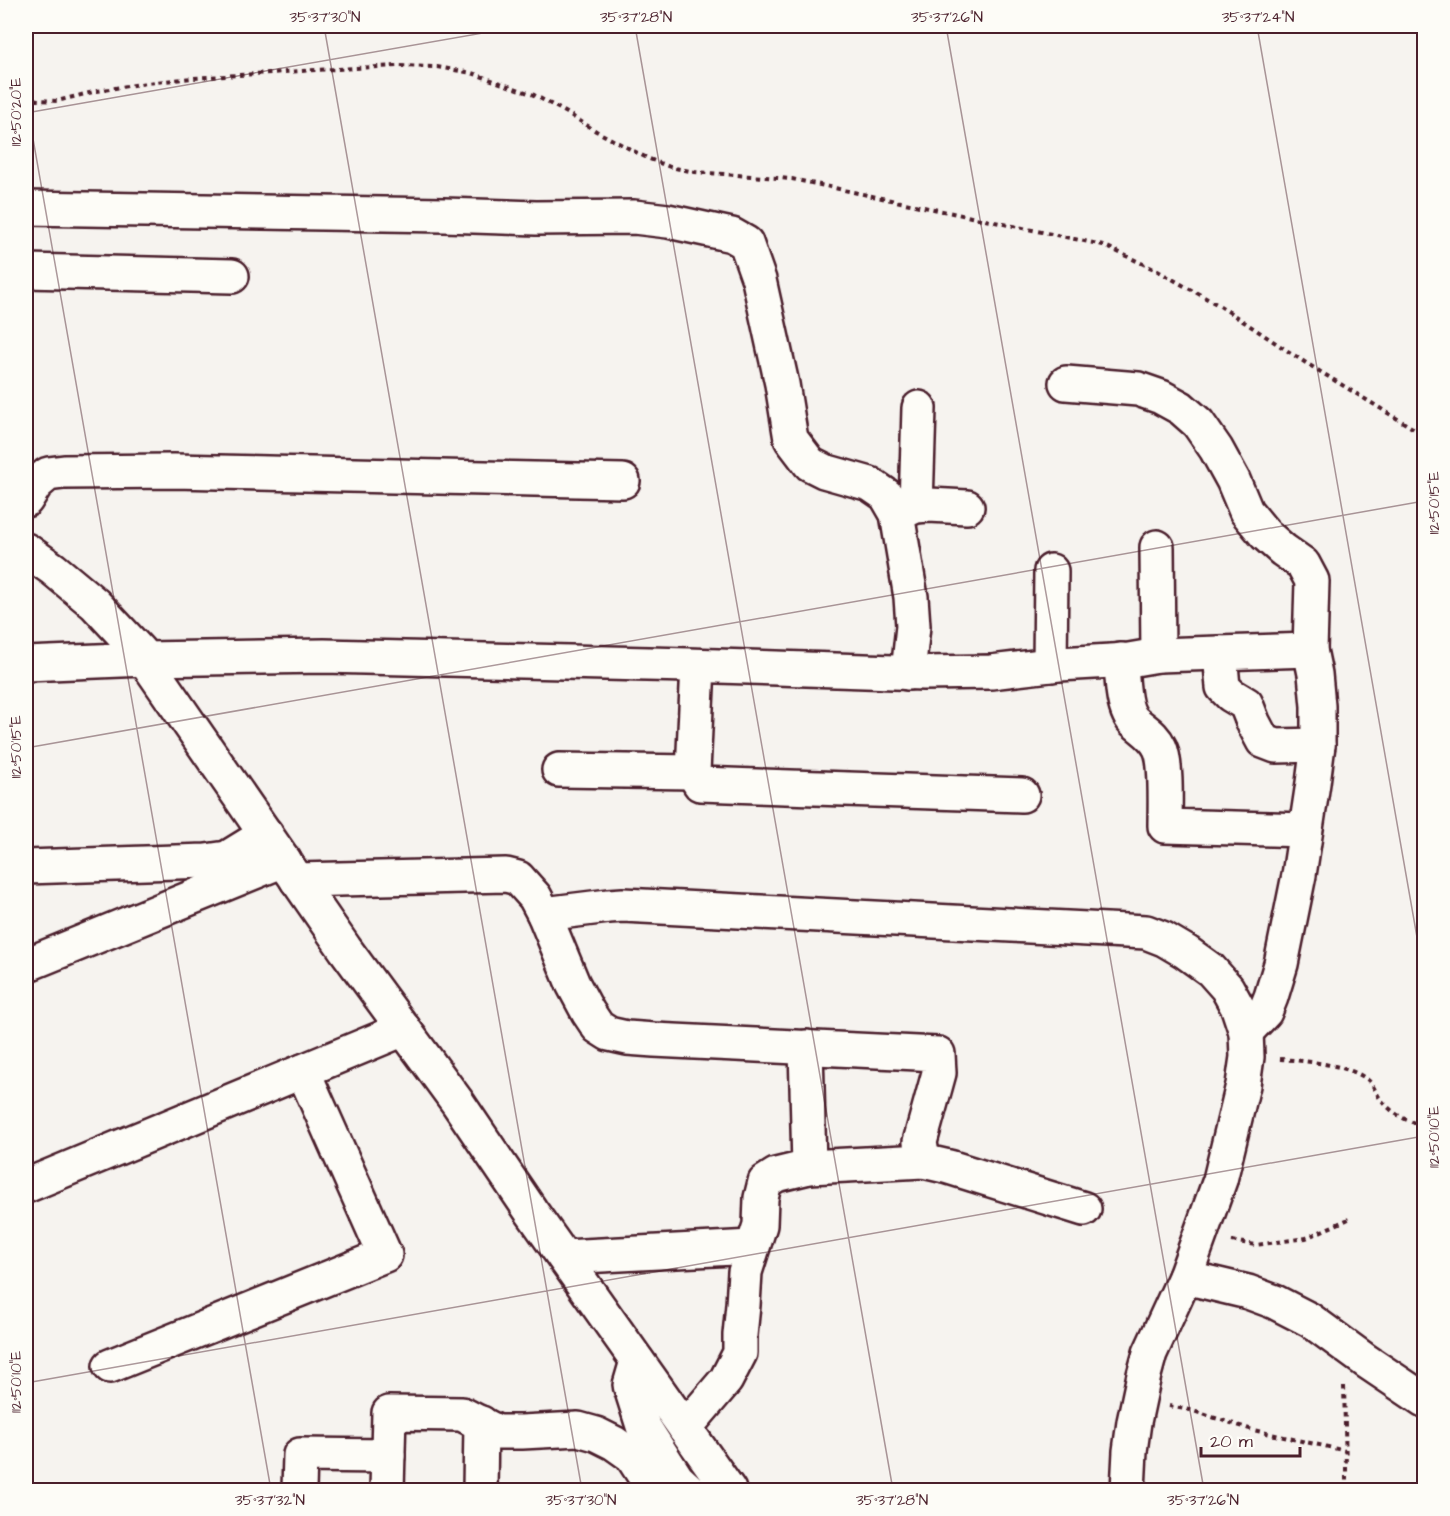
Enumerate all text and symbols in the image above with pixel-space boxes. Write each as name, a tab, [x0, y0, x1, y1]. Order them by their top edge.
text: 35°37'30"N	[290, 7, 360, 28]
text: 35°37'28"N	[600, 7, 672, 28]
text: 35°37'26"N	[911, 7, 983, 28]
text: 35°37'24"N	[1222, 7, 1294, 28]
text: 112°50'20"E	[6, 78, 27, 146]
text: 112°50'15"E	[1424, 471, 1445, 535]
text: 112°50'15"E	[6, 715, 27, 779]
text: 112°50'10"E	[1424, 1106, 1445, 1168]
text: 112°50'10"E	[6, 1351, 27, 1413]
scale bar	[1201, 1420, 1300, 1458]
text: 20 m	[1210, 1429, 1253, 1454]
text: 35°37'32"N	[235, 1490, 305, 1511]
text: 35°37'30"N	[546, 1490, 616, 1511]
text: 35°37'28"N	[856, 1490, 928, 1511]
text: 35°37'26"N	[1167, 1490, 1239, 1511]

